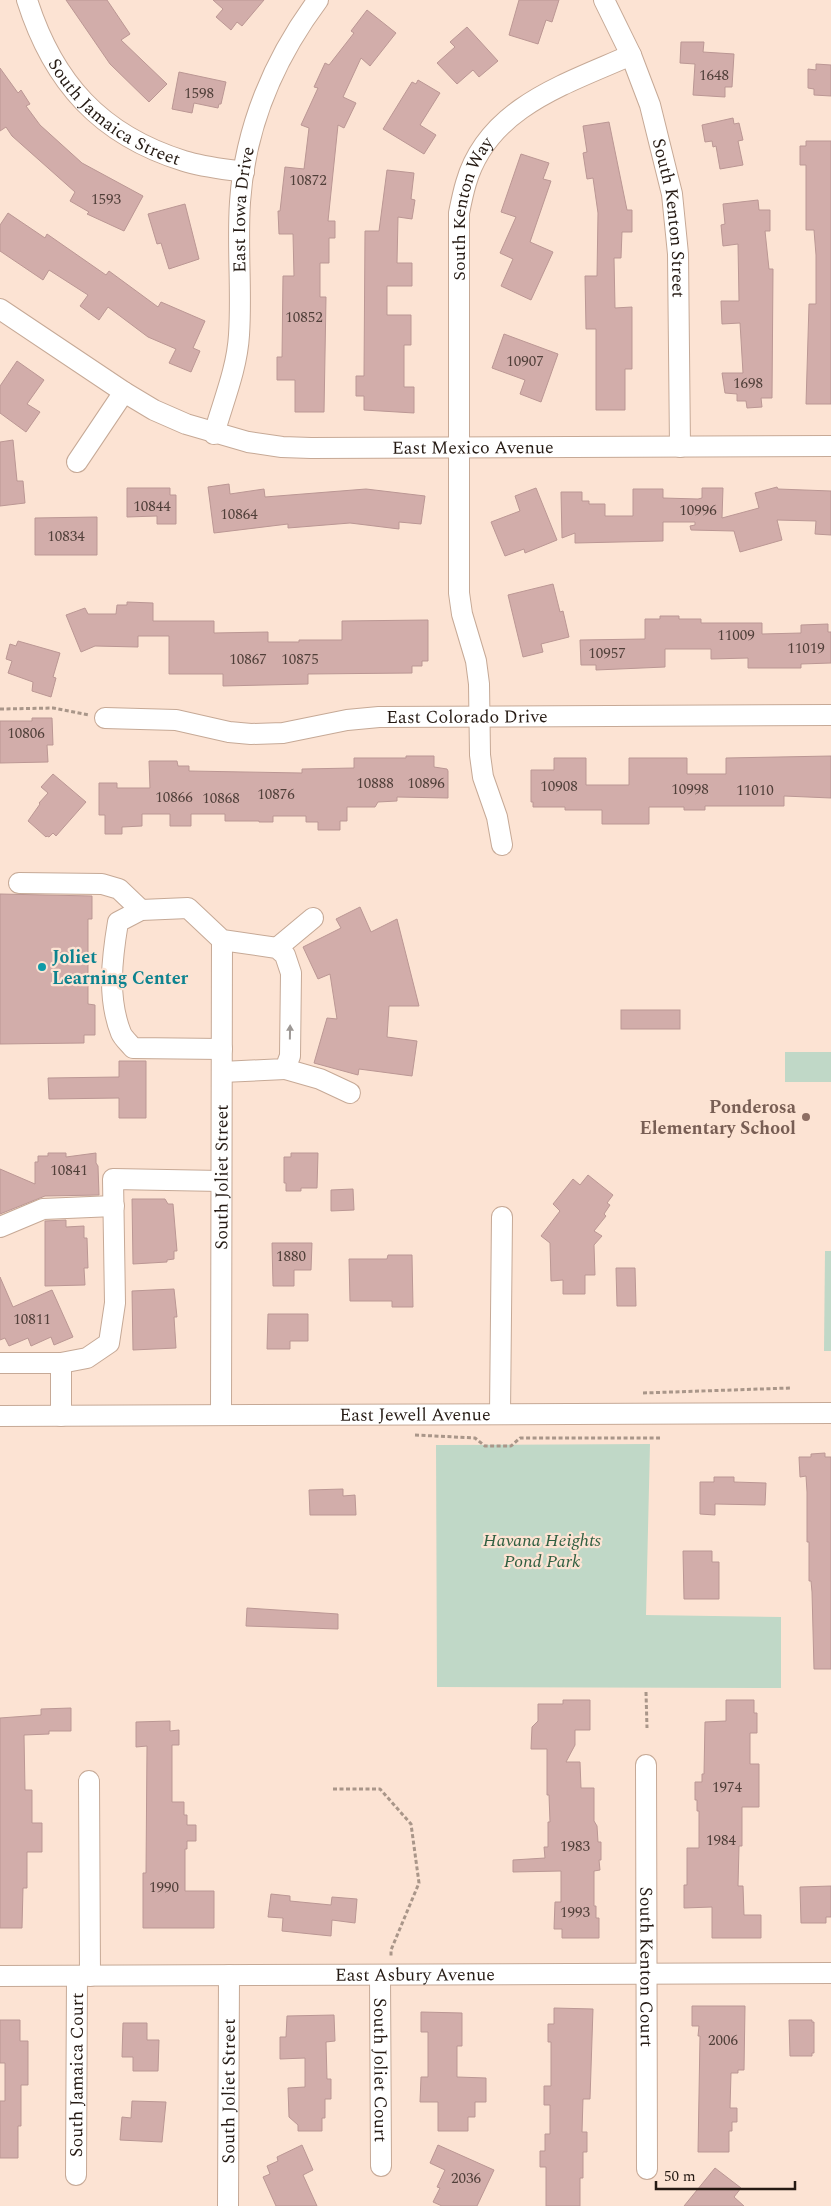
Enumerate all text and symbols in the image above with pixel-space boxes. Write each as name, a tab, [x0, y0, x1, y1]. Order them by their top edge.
street label: South Jamaica Street	[41, 53, 184, 172]
house number: 1648	[699, 64, 729, 87]
house number: 1598	[184, 82, 214, 105]
street label: South Kenton Way	[445, 130, 500, 281]
street label: South Kenton Street	[645, 135, 692, 298]
street label: East Iowa Drive	[225, 144, 261, 273]
house number: 10872	[289, 169, 327, 192]
house number: 1593	[91, 188, 121, 211]
house number: 10852	[285, 306, 323, 329]
house number: 10907	[506, 350, 544, 373]
house number: 1698	[733, 372, 763, 395]
street label: East Mexico Avenue	[392, 434, 554, 461]
house number: 10844	[133, 495, 171, 518]
house number: 10996	[679, 499, 717, 522]
house number: 10864	[220, 503, 258, 526]
house number: 10834	[47, 525, 85, 548]
house number: 11009	[717, 624, 755, 647]
house number: 11019	[787, 637, 825, 660]
house number: 10957	[588, 642, 626, 665]
house number: 10867	[229, 648, 267, 671]
house number: 10875	[281, 648, 319, 671]
street label: East Colorado Drive	[386, 703, 548, 730]
house number: 10806	[7, 722, 45, 745]
house number: 10888	[356, 772, 394, 795]
house number: 10896	[407, 772, 445, 795]
house number: 10908	[540, 775, 578, 798]
house number: 10998	[671, 778, 709, 801]
house number: 11010	[736, 779, 774, 802]
house number: 10876	[257, 783, 295, 806]
house number: 10866	[155, 786, 193, 809]
house number: 10868	[202, 787, 240, 810]
place label: Joliet Learning Center	[52, 944, 189, 992]
marker: Joliet Learning Center	[36, 961, 48, 973]
one-way arrow	[286, 1024, 294, 1040]
place label: Ponderosa Elementary School	[639, 1094, 797, 1142]
street label: South Joliet Street	[208, 1104, 235, 1250]
marker: Ponderosa Elementary School	[800, 1111, 812, 1123]
house number: 10841	[50, 1159, 88, 1182]
house number: 1880	[276, 1245, 306, 1268]
house number: 10811	[13, 1308, 51, 1331]
street label: East Jewell Avenue	[339, 1401, 491, 1428]
park label: Havana Heights Pond Park	[483, 1527, 602, 1575]
house number: 1974	[712, 1776, 742, 1799]
house number: 1984	[706, 1829, 736, 1852]
house number: 1983	[560, 1835, 590, 1858]
house number: 1990	[149, 1876, 179, 1899]
street label: South Kenton Court	[633, 1887, 660, 2047]
house number: 1993	[560, 1901, 590, 1924]
street label: East Asbury Avenue	[335, 1961, 495, 1988]
street label: South Jamaica Court	[63, 1993, 90, 2157]
street label: South Joliet Court	[367, 1998, 394, 2142]
street label: South Joliet Street	[215, 2018, 242, 2164]
house number: 2006	[708, 2029, 738, 2052]
scale bar	[656, 2158, 795, 2190]
text: 50 m	[664, 2165, 696, 2188]
house number: 2036	[451, 2167, 481, 2190]

